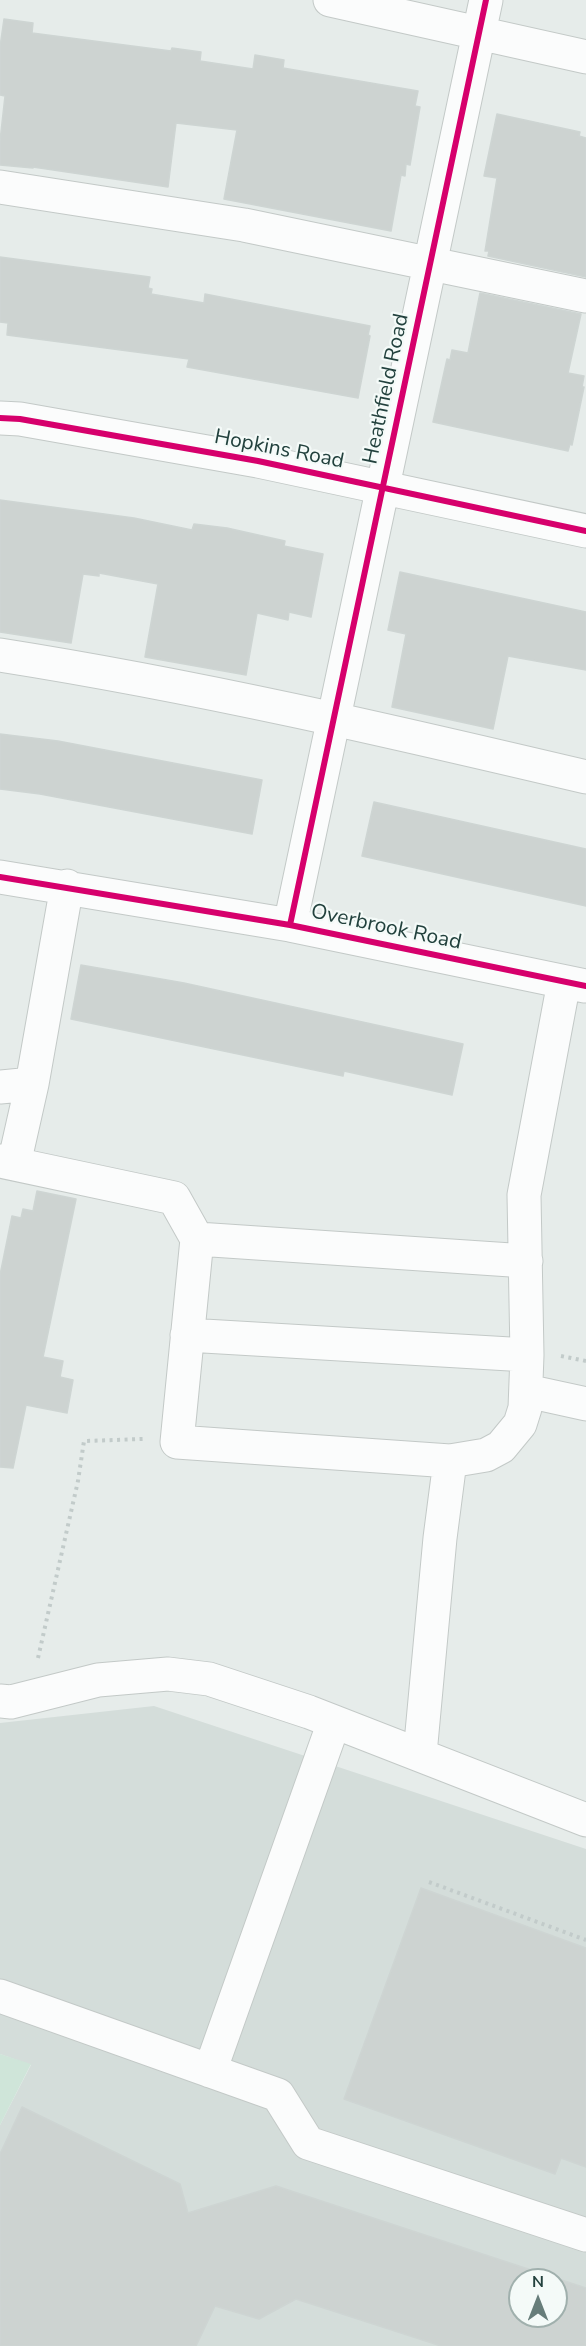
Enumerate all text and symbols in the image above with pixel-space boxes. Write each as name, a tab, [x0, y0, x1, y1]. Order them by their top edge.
street label: Heathfield Road	[359, 312, 415, 466]
street label: Hopkins Road	[212, 425, 346, 475]
street label: Overbrook Road	[308, 900, 464, 956]
north arrow	[508, 2268, 568, 2328]
text: N	[532, 2271, 544, 2293]

